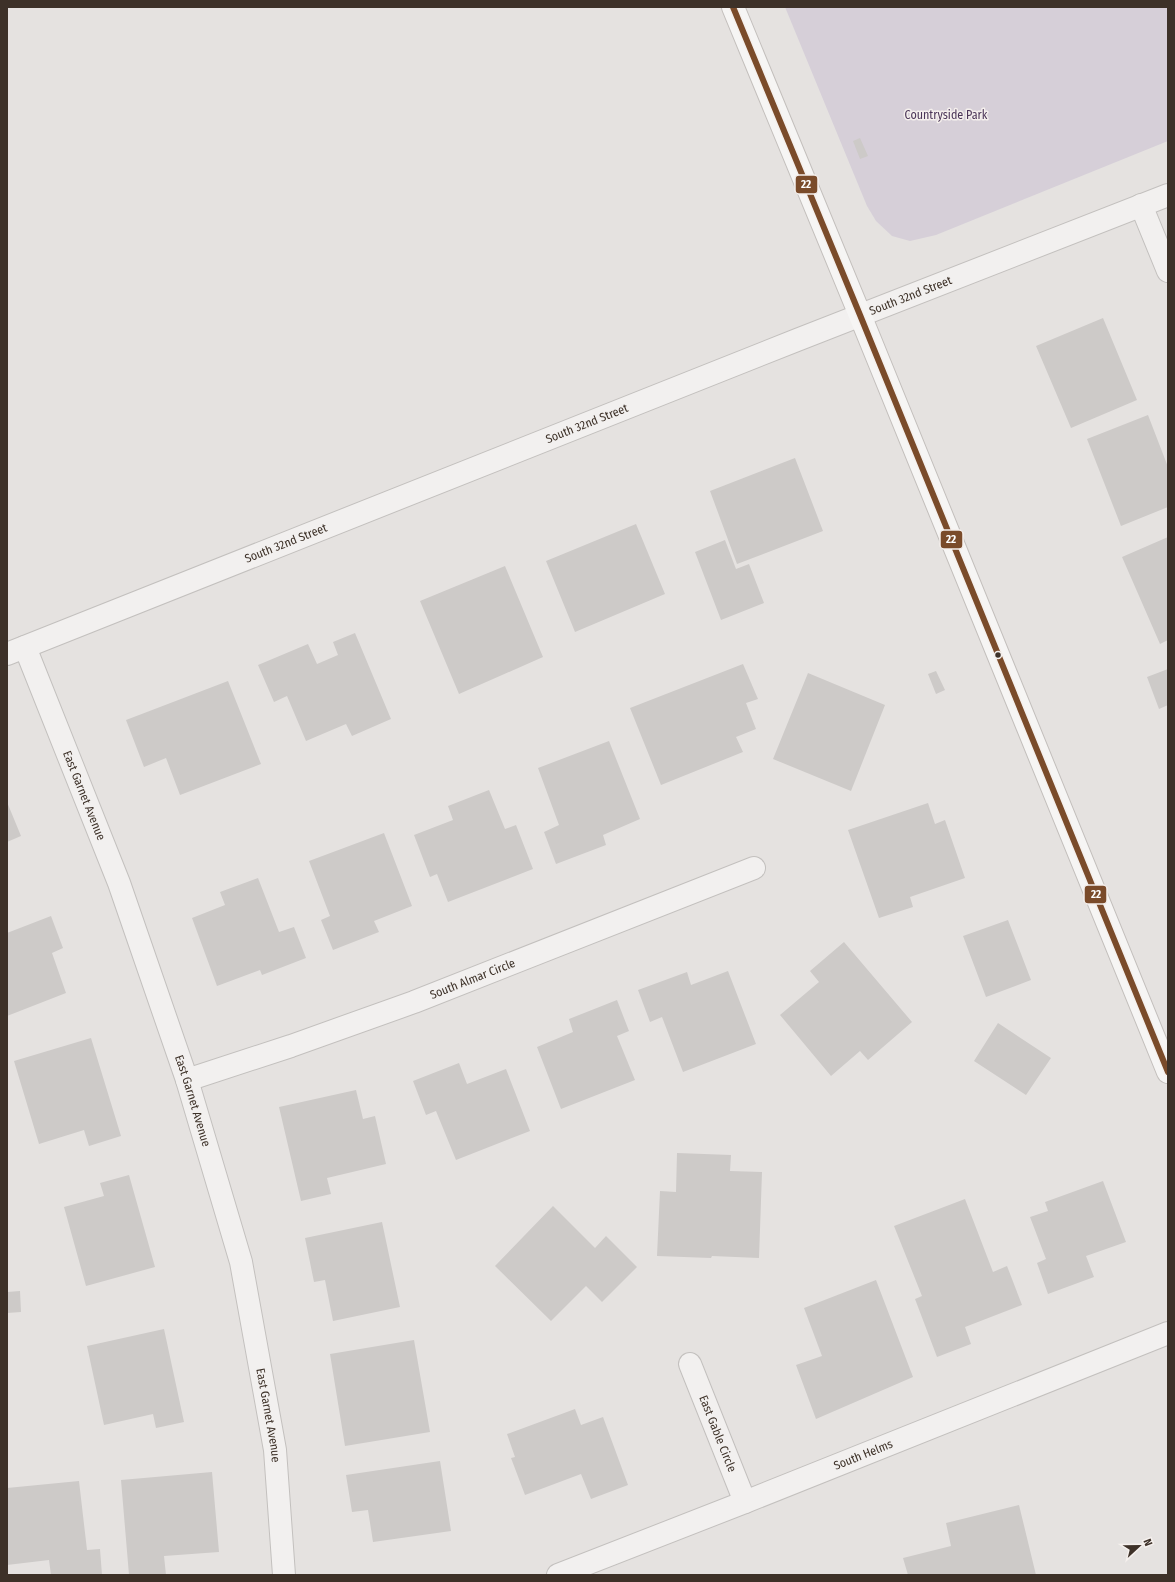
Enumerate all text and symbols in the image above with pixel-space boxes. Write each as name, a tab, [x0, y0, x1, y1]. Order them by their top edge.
park label: Countryside Park	[905, 108, 988, 122]
line badge: 22	[795, 175, 818, 194]
text: 22	[800, 178, 811, 191]
street label: South 32nd Street	[867, 273, 954, 318]
street label: South 32nd Street	[544, 401, 630, 446]
street label: South 32nd Street	[243, 521, 329, 566]
line badge: 22	[940, 530, 963, 549]
text: 22	[945, 533, 956, 546]
unlabelled marker	[993, 650, 1003, 660]
street label: East Garnet Avenue	[60, 749, 108, 843]
line badge: 22	[1084, 885, 1107, 904]
text: 22	[1090, 888, 1101, 901]
street label: South Almar Circle	[428, 956, 517, 1002]
street label: East Garnet Avenue	[172, 1053, 213, 1148]
street label: East Garnet Avenue	[253, 1367, 283, 1463]
street label: East Gable Circle	[696, 1393, 739, 1474]
street label: South Helms	[832, 1437, 895, 1473]
north arrow	[1119, 1526, 1159, 1566]
text: N	[1141, 1537, 1155, 1548]

